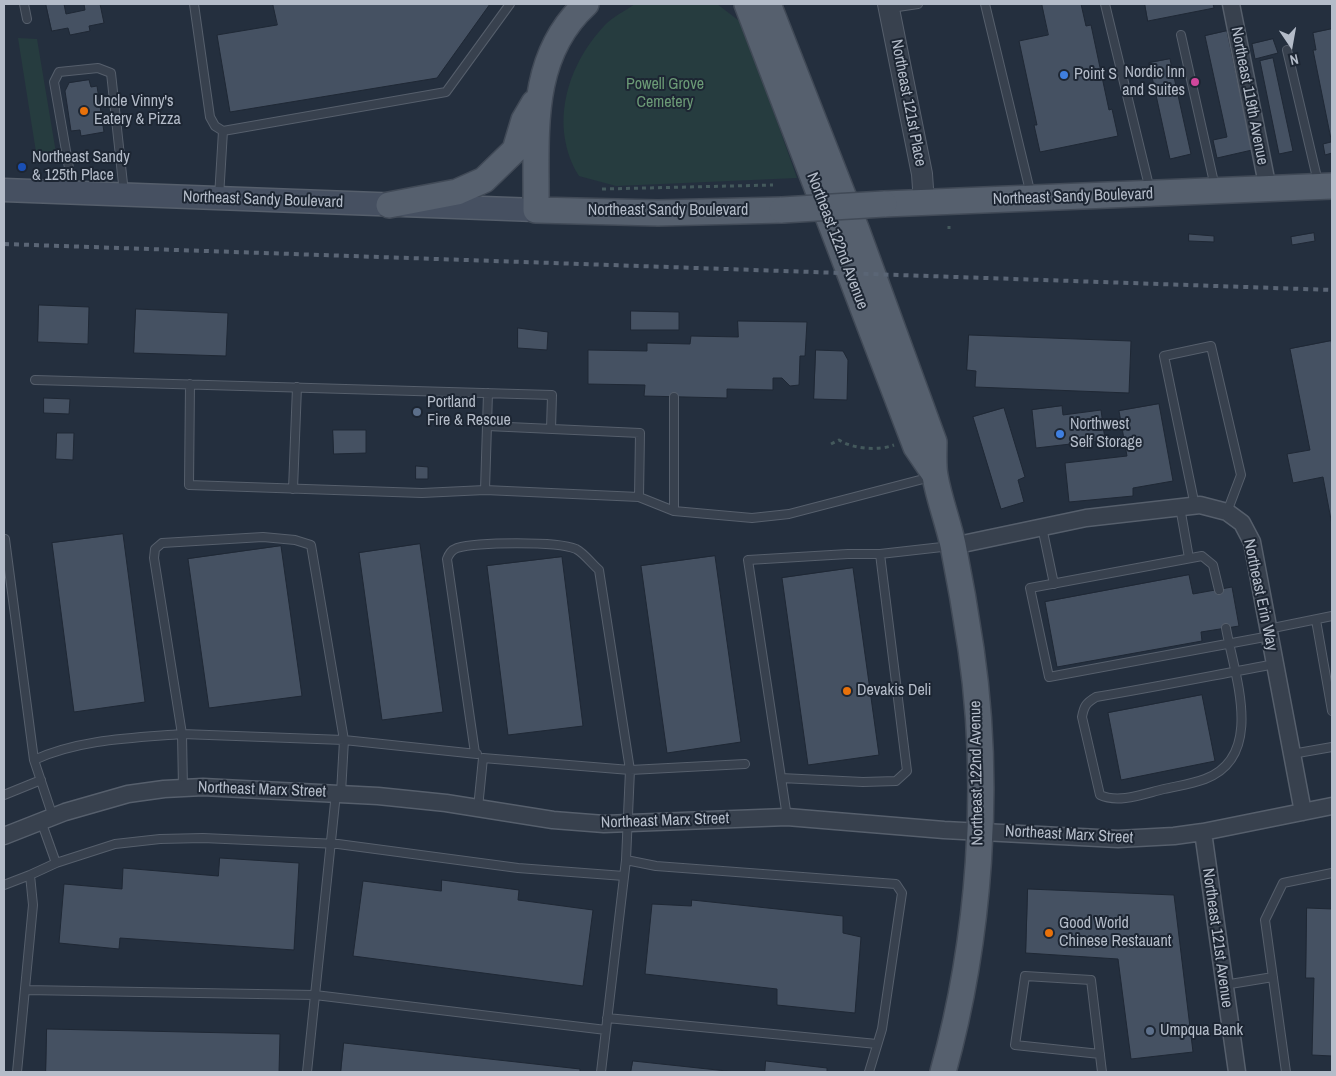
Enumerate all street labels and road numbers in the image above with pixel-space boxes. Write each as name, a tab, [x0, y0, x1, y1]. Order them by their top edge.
street label: Northeast 119th Avenue	[1226, 25, 1272, 167]
street label: Northeast 121st Place	[886, 38, 930, 168]
street label: Northeast 122nd Avenue	[802, 170, 872, 312]
street label: Northeast Sandy Boulevard	[992, 185, 1154, 209]
street label: Northeast Sandy Boulevard	[182, 188, 344, 212]
street label: Northeast Sandy Boulevard	[588, 201, 748, 221]
street label: Northeast Erin Way	[1239, 537, 1281, 653]
street label: Northeast 122nd Avenue	[966, 700, 988, 846]
street label: Northeast Marx Street	[198, 778, 326, 802]
street label: Northeast Marx Street	[601, 809, 729, 833]
street label: Northeast Marx Street	[1004, 822, 1134, 848]
street label: Northeast 121st Avenue	[1198, 867, 1236, 1009]

